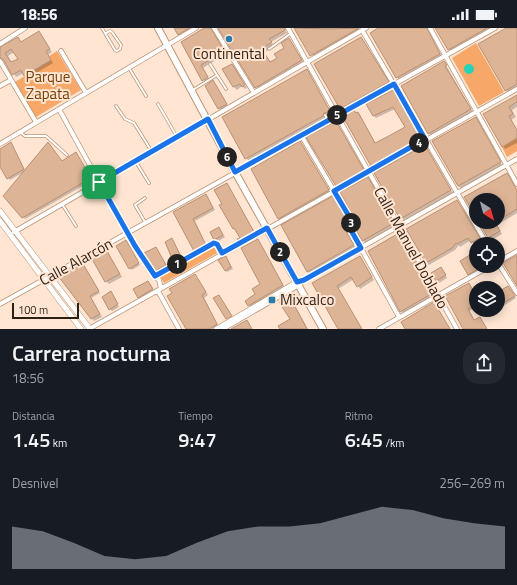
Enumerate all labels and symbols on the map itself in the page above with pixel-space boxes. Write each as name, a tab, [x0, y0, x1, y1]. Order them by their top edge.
marker: Continental	[224, 34, 234, 44]
place label: Continental	[193, 42, 265, 65]
park label: Parque Zapata	[26, 65, 70, 105]
pin: 5	[327, 105, 347, 125]
pin: 4	[409, 133, 429, 153]
pin: 6	[217, 147, 237, 167]
pin	[82, 165, 116, 199]
street label: Calle Manuel Doblado	[368, 183, 455, 313]
north arrow	[469, 193, 505, 229]
pin: 3	[341, 213, 361, 233]
street label: Calle Alarcón	[35, 232, 117, 291]
pin: 2	[270, 242, 290, 262]
pin: 1	[167, 254, 187, 274]
place label: Mixcalco	[280, 288, 334, 311]
marker: Mixcalco	[267, 295, 277, 305]
scale bar	[12, 301, 79, 320]

